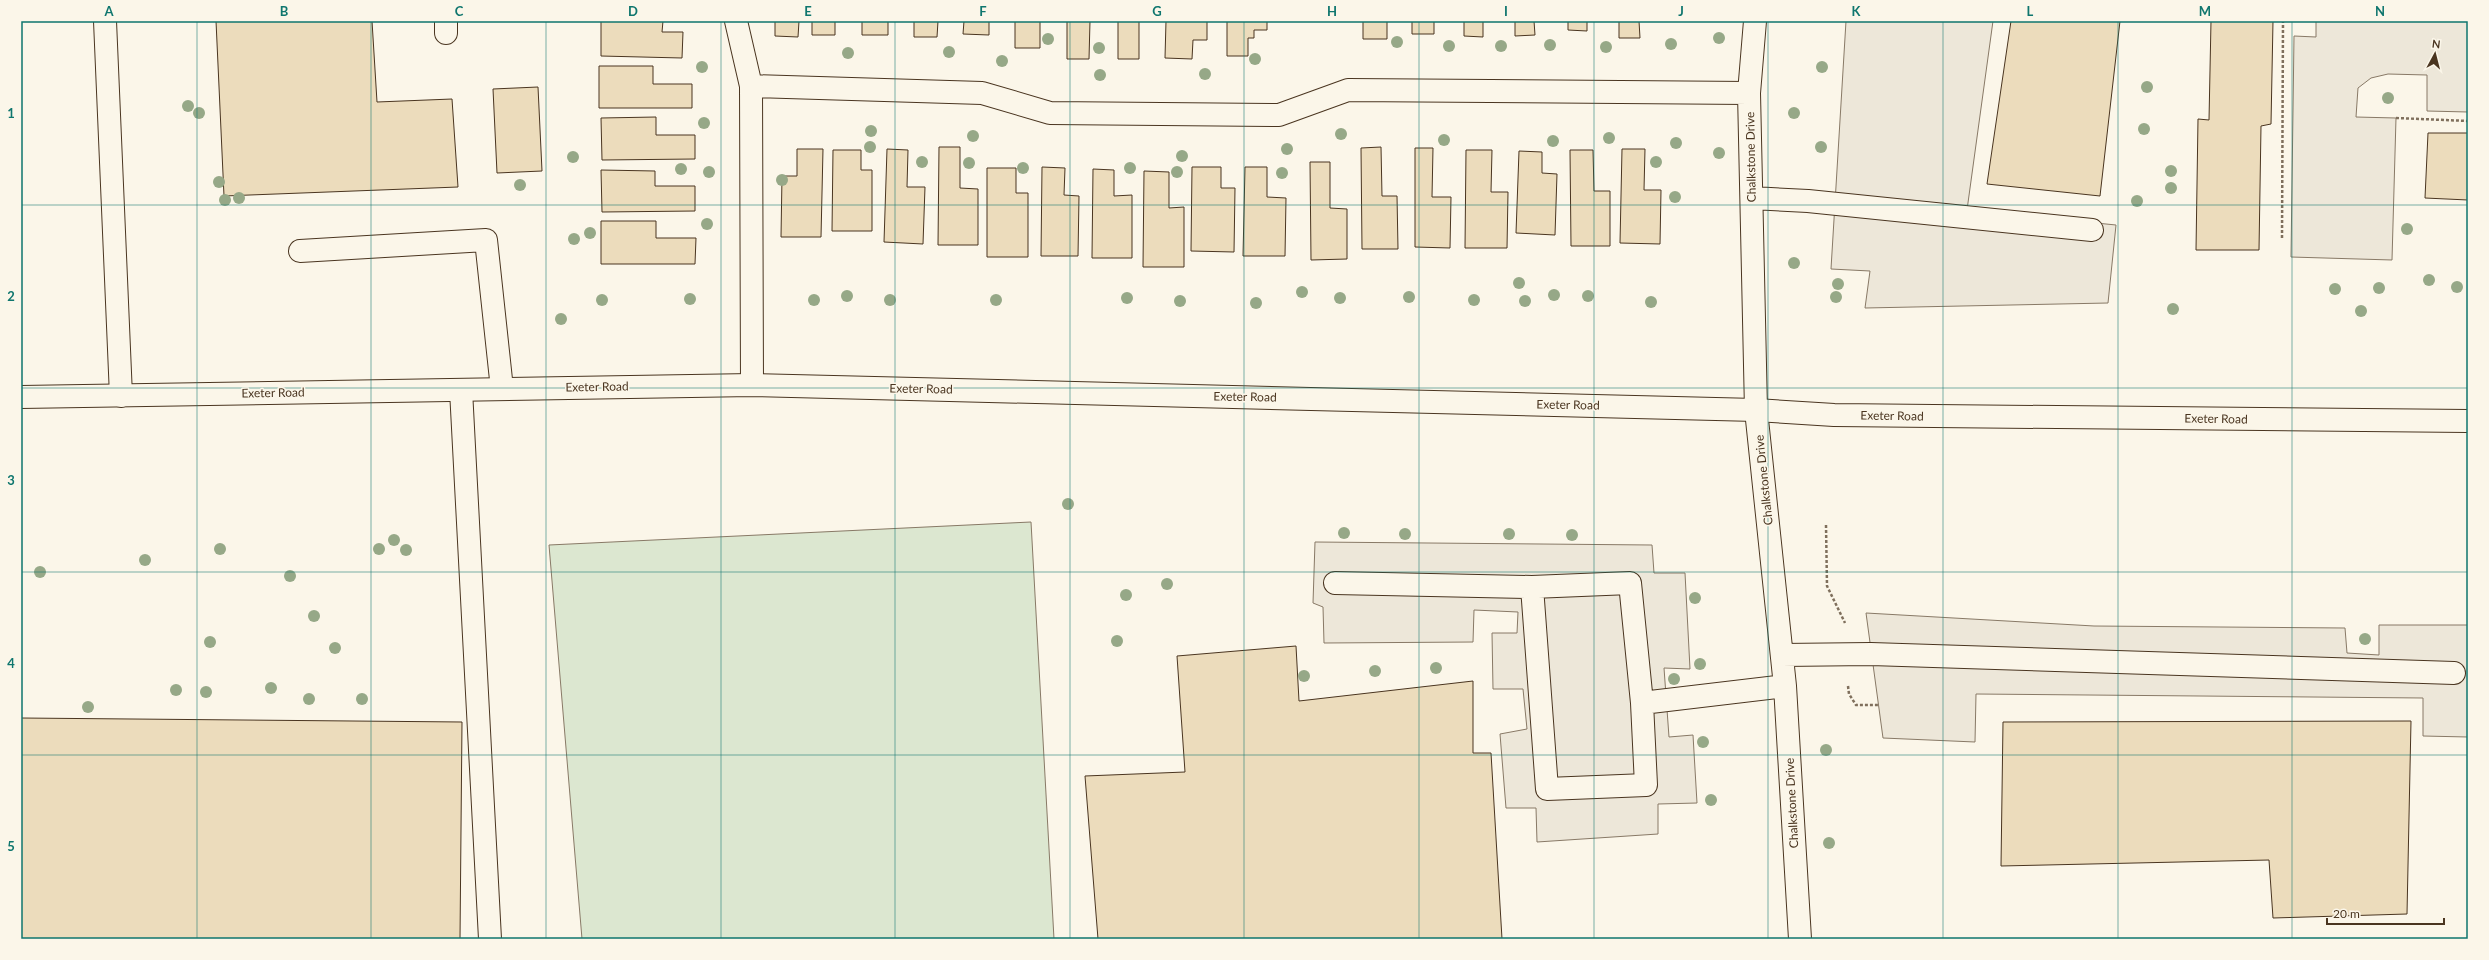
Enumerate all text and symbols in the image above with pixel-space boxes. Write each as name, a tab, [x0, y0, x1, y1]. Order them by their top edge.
text: A	[103, 3, 114, 19]
text: B	[280, 3, 289, 19]
text: C	[455, 3, 464, 19]
text: D	[628, 3, 638, 19]
text: E	[804, 3, 812, 19]
text: F	[979, 3, 987, 19]
text: G	[1152, 3, 1162, 19]
text: H	[1327, 3, 1337, 19]
text: I	[1504, 3, 1508, 19]
text: J	[1678, 3, 1684, 19]
text: K	[1852, 3, 1862, 19]
text: L	[2027, 3, 2034, 19]
text: M	[2199, 3, 2211, 19]
text: N	[2375, 3, 2385, 19]
north arrow	[2415, 34, 2455, 74]
text: N	[2431, 37, 2441, 51]
text: 1	[7, 105, 15, 121]
street label: Chalkstone Drive	[1742, 112, 1759, 202]
text: 2	[7, 288, 15, 304]
street label: Exeter Road	[565, 378, 629, 395]
street label: Exeter Road	[889, 380, 953, 397]
street label: Exeter Road	[241, 384, 305, 401]
street label: Exeter Road	[1213, 388, 1277, 405]
street label: Exeter Road	[1536, 396, 1600, 413]
street label: Exeter Road	[1860, 407, 1924, 424]
street label: Exeter Road	[2184, 410, 2248, 427]
street label: Chalkstone Drive	[1751, 434, 1776, 526]
text: 3	[7, 472, 15, 488]
text: 4	[7, 655, 15, 671]
street label: Chalkstone Drive	[1782, 757, 1801, 849]
text: 5	[7, 838, 15, 854]
scale bar	[2327, 900, 2444, 926]
text: 20 m	[2333, 906, 2360, 921]

